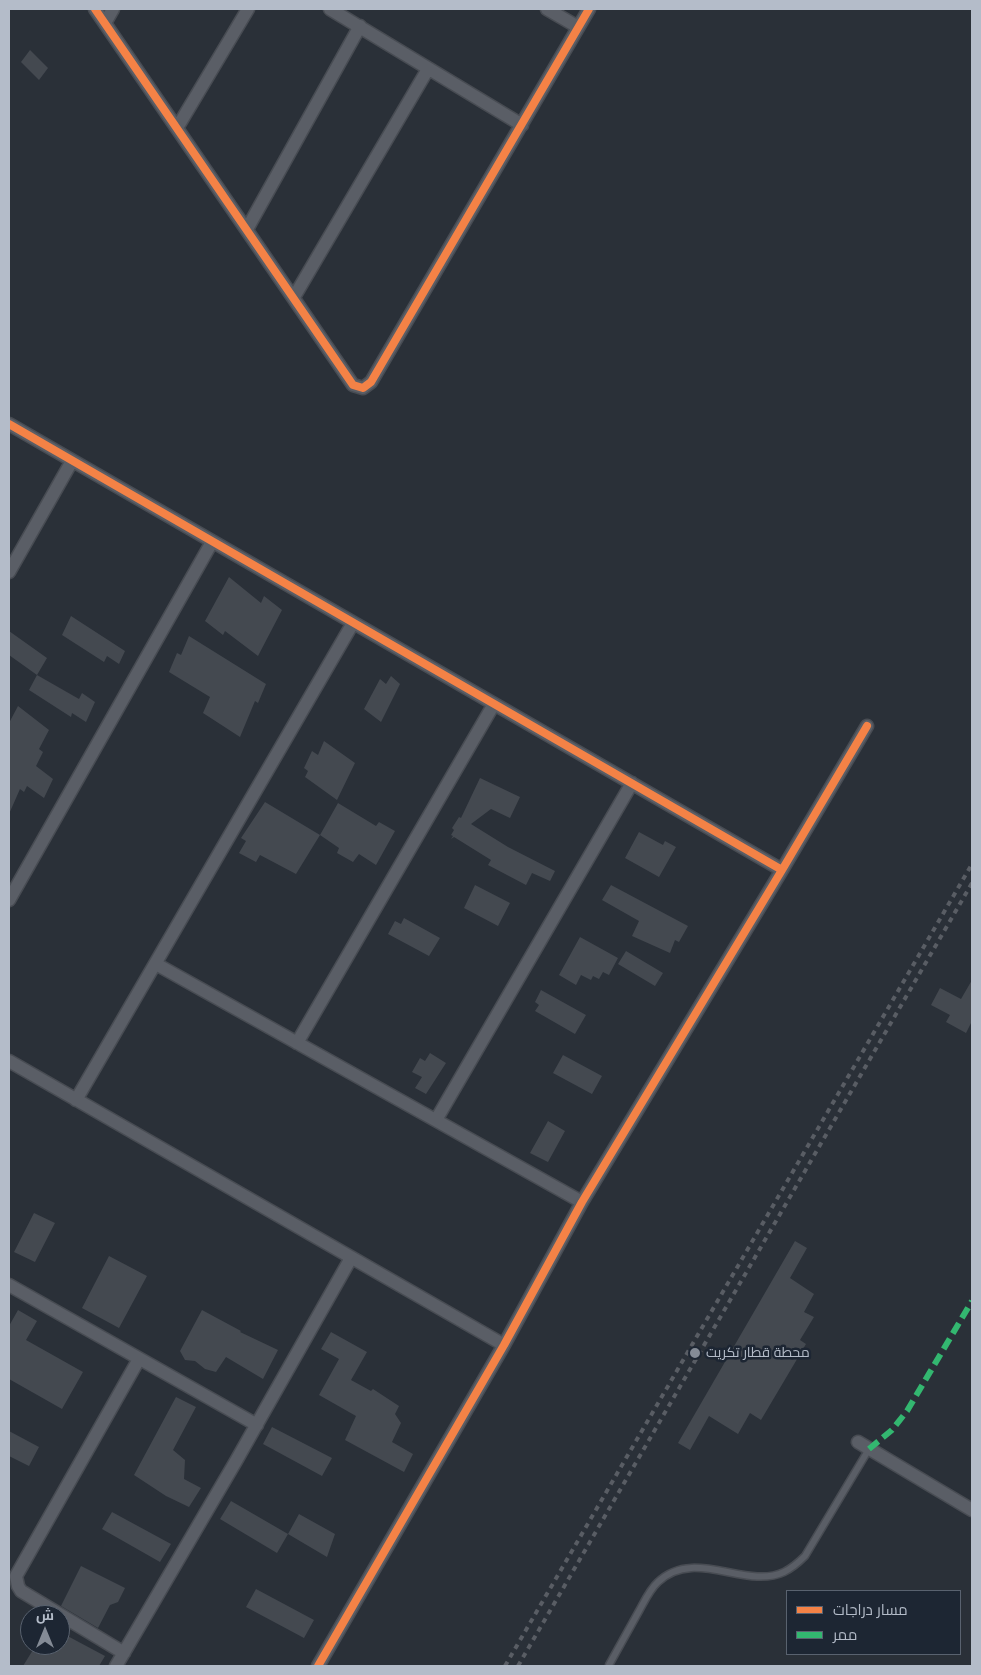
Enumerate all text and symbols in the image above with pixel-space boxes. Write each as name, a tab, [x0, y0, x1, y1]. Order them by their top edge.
place label: محطة قطار تكريت	[706, 1345, 810, 1361]
marker: محطة قطار تكريت	[688, 1346, 702, 1360]
legend	[786, 1590, 961, 1655]
text: مسار دراجات	[833, 1601, 908, 1619]
north arrow	[20, 1605, 70, 1655]
text: ش	[36, 1607, 54, 1624]
text: ممر	[833, 1626, 857, 1644]

